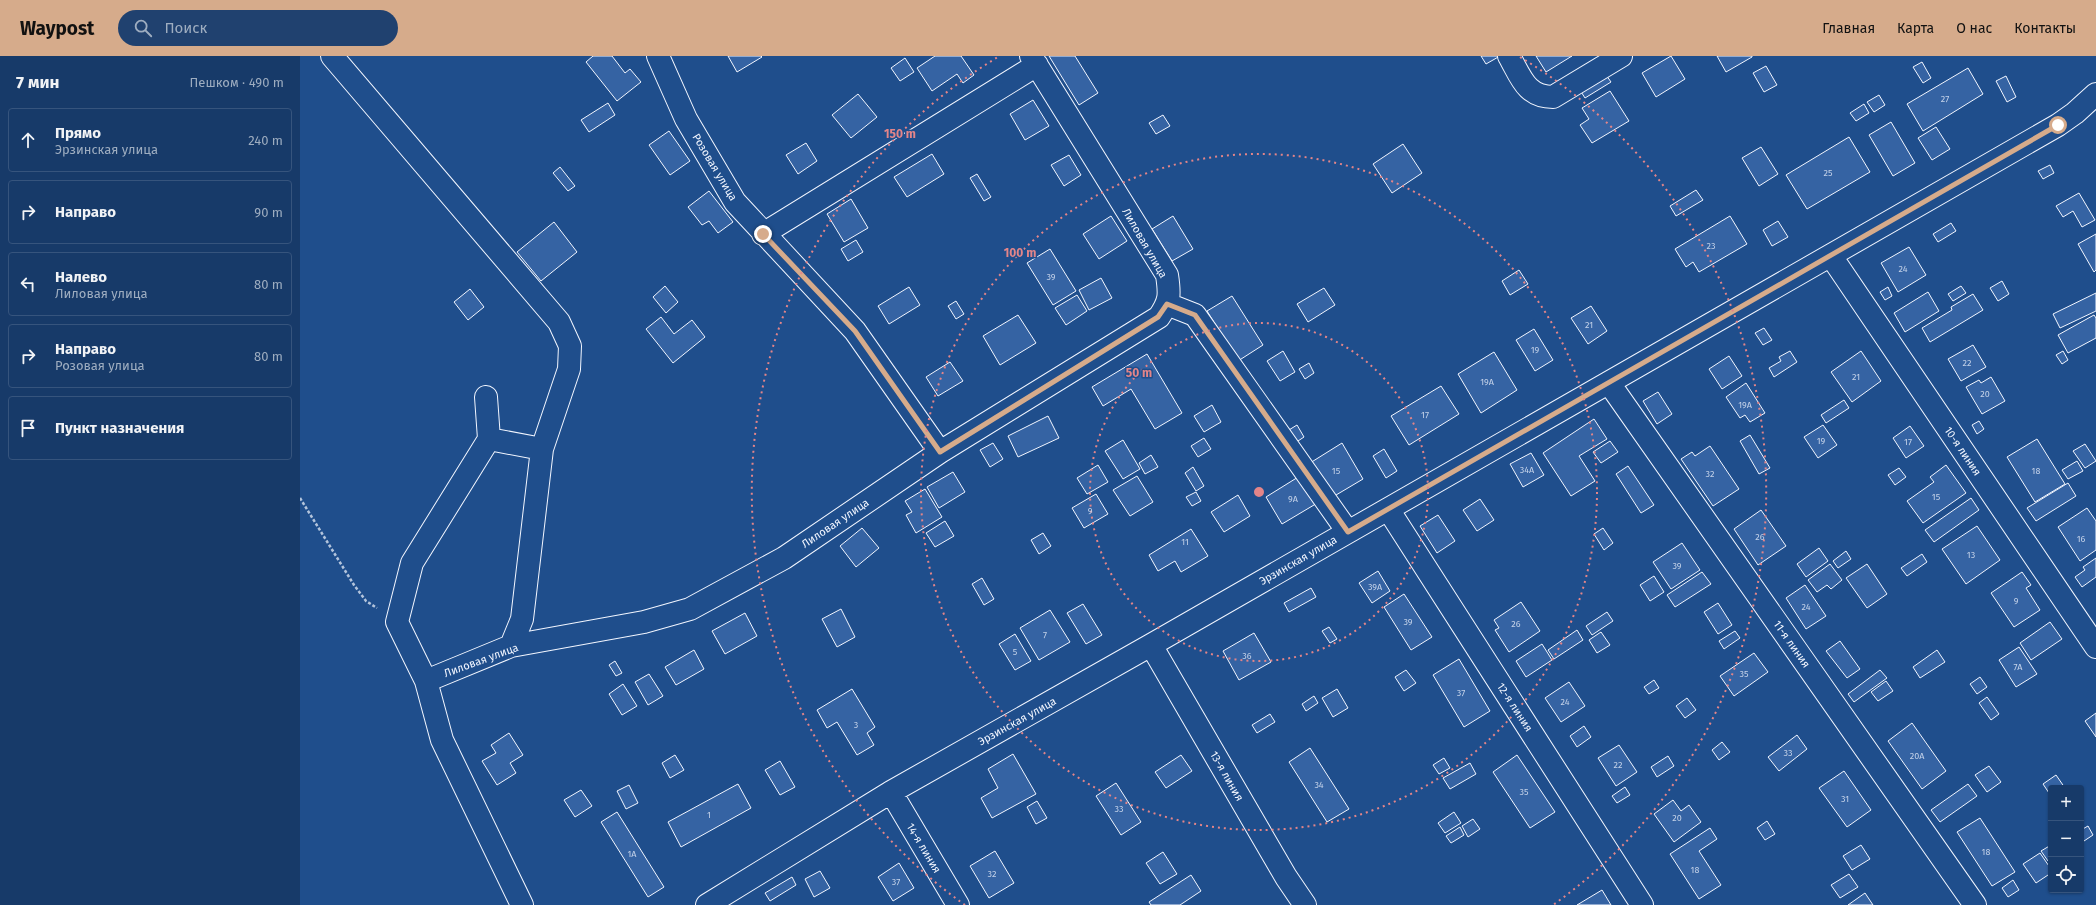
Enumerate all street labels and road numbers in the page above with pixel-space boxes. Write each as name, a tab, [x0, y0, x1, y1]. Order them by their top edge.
street label: Розовая улица	[689, 131, 740, 203]
street label: Лиловая улица	[1119, 206, 1170, 280]
street label: 10-я линия	[1941, 424, 1984, 478]
street label: Лиловая улица	[799, 496, 871, 551]
street label: Эрзинская улица	[1257, 533, 1339, 588]
street label: 11-я линия	[1771, 618, 1813, 670]
street label: Лиловая улица	[442, 641, 520, 680]
street label: 12-я линия	[1494, 680, 1535, 734]
street label: Эрзинская улица	[976, 695, 1059, 748]
street label: 13-я линия	[1207, 749, 1246, 804]
street label: 14-я линия	[904, 821, 944, 876]

